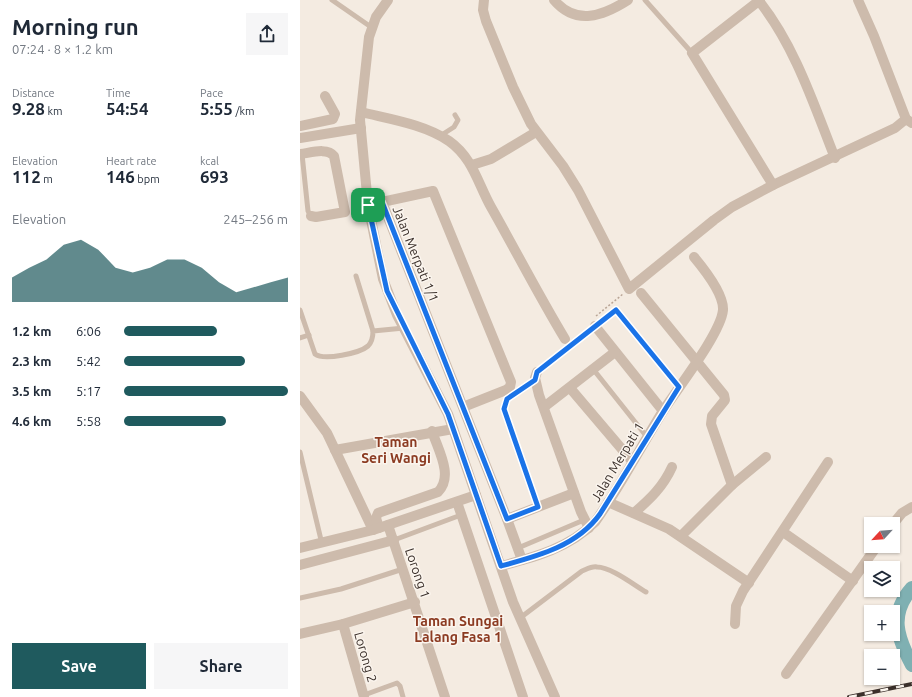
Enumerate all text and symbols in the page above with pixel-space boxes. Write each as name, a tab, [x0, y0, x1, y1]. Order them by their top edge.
button: share	[246, 13, 288, 55]
text: Morning run	[12, 14, 139, 39]
text: 07:24 · 8 × 1.2 km	[12, 42, 113, 56]
text: Distance	[12, 87, 55, 99]
text: Time	[106, 87, 131, 99]
text: Pace	[200, 87, 223, 99]
text: 9.28	[12, 99, 45, 118]
text: 54:54	[106, 99, 149, 118]
text: 5:55	[200, 99, 233, 118]
text: km	[45, 105, 63, 117]
text: /km	[233, 105, 255, 117]
text: Elevation	[12, 155, 58, 167]
text: Heart rate	[106, 155, 157, 167]
text: kcal	[200, 155, 219, 167]
text: 112	[12, 167, 41, 186]
text: 146	[106, 167, 135, 186]
text: 693	[200, 167, 229, 186]
text: m	[41, 173, 53, 185]
text: bpm	[135, 173, 160, 185]
pin	[351, 188, 385, 222]
icon: arrive	[357, 194, 379, 216]
street label: Jalan Merpati 1/1	[390, 204, 442, 304]
text: Elevation	[12, 212, 66, 226]
text: 245–256 m	[223, 212, 288, 226]
text: 1.2 km	[12, 324, 51, 338]
text: 6:06	[76, 324, 101, 338]
text: 2.3 km	[12, 354, 51, 368]
text: 5:42	[76, 354, 101, 368]
text: 3.5 km	[12, 384, 51, 398]
text: 5:17	[76, 384, 101, 398]
text: 4.6 km	[12, 414, 51, 428]
text: 5:58	[76, 414, 101, 428]
street label: Jalan Merpati 1	[588, 420, 646, 504]
district label: Taman Seri Wangi	[361, 434, 431, 466]
north arrow	[864, 517, 900, 553]
map controls	[864, 517, 900, 685]
street label: Lorong 1	[403, 546, 433, 600]
button: layers	[864, 561, 900, 597]
button: +	[864, 605, 900, 641]
district label: Taman Sungai Lalang Fasa 1	[413, 613, 503, 645]
street label: Lorong 2	[352, 630, 380, 684]
button: Save	[12, 643, 146, 689]
button: Share	[154, 643, 288, 689]
button: −	[864, 649, 900, 685]

